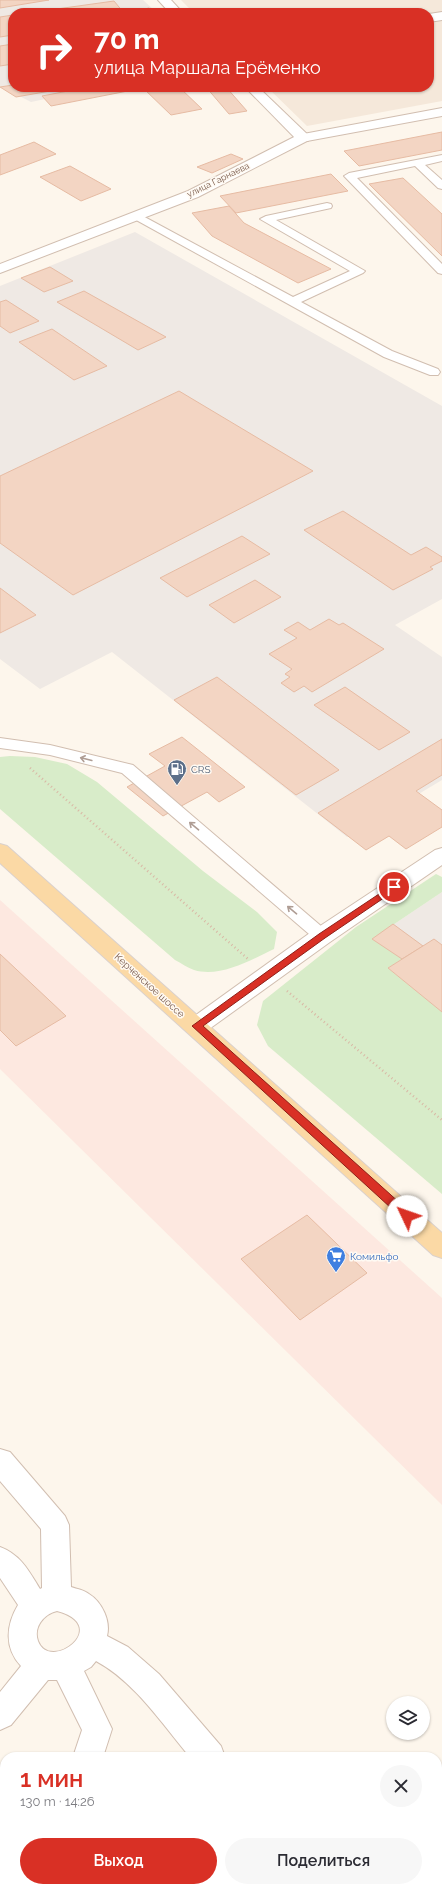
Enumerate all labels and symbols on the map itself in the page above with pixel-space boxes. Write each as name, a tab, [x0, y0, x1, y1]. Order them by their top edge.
street label: улица Гарнаева	[185, 161, 251, 199]
one-way arrow	[80, 755, 93, 762]
fuel station icon: CRS	[166, 758, 188, 786]
place label: CRS	[191, 764, 210, 775]
one-way arrow	[189, 822, 199, 831]
pin	[377, 870, 411, 904]
one-way arrow	[287, 906, 298, 915]
street label: Керченское шоссе	[112, 951, 187, 1020]
position arrow	[386, 1195, 428, 1237]
supermarket icon: Комильфо	[325, 1245, 347, 1273]
place label: Комильфо	[350, 1251, 398, 1262]

